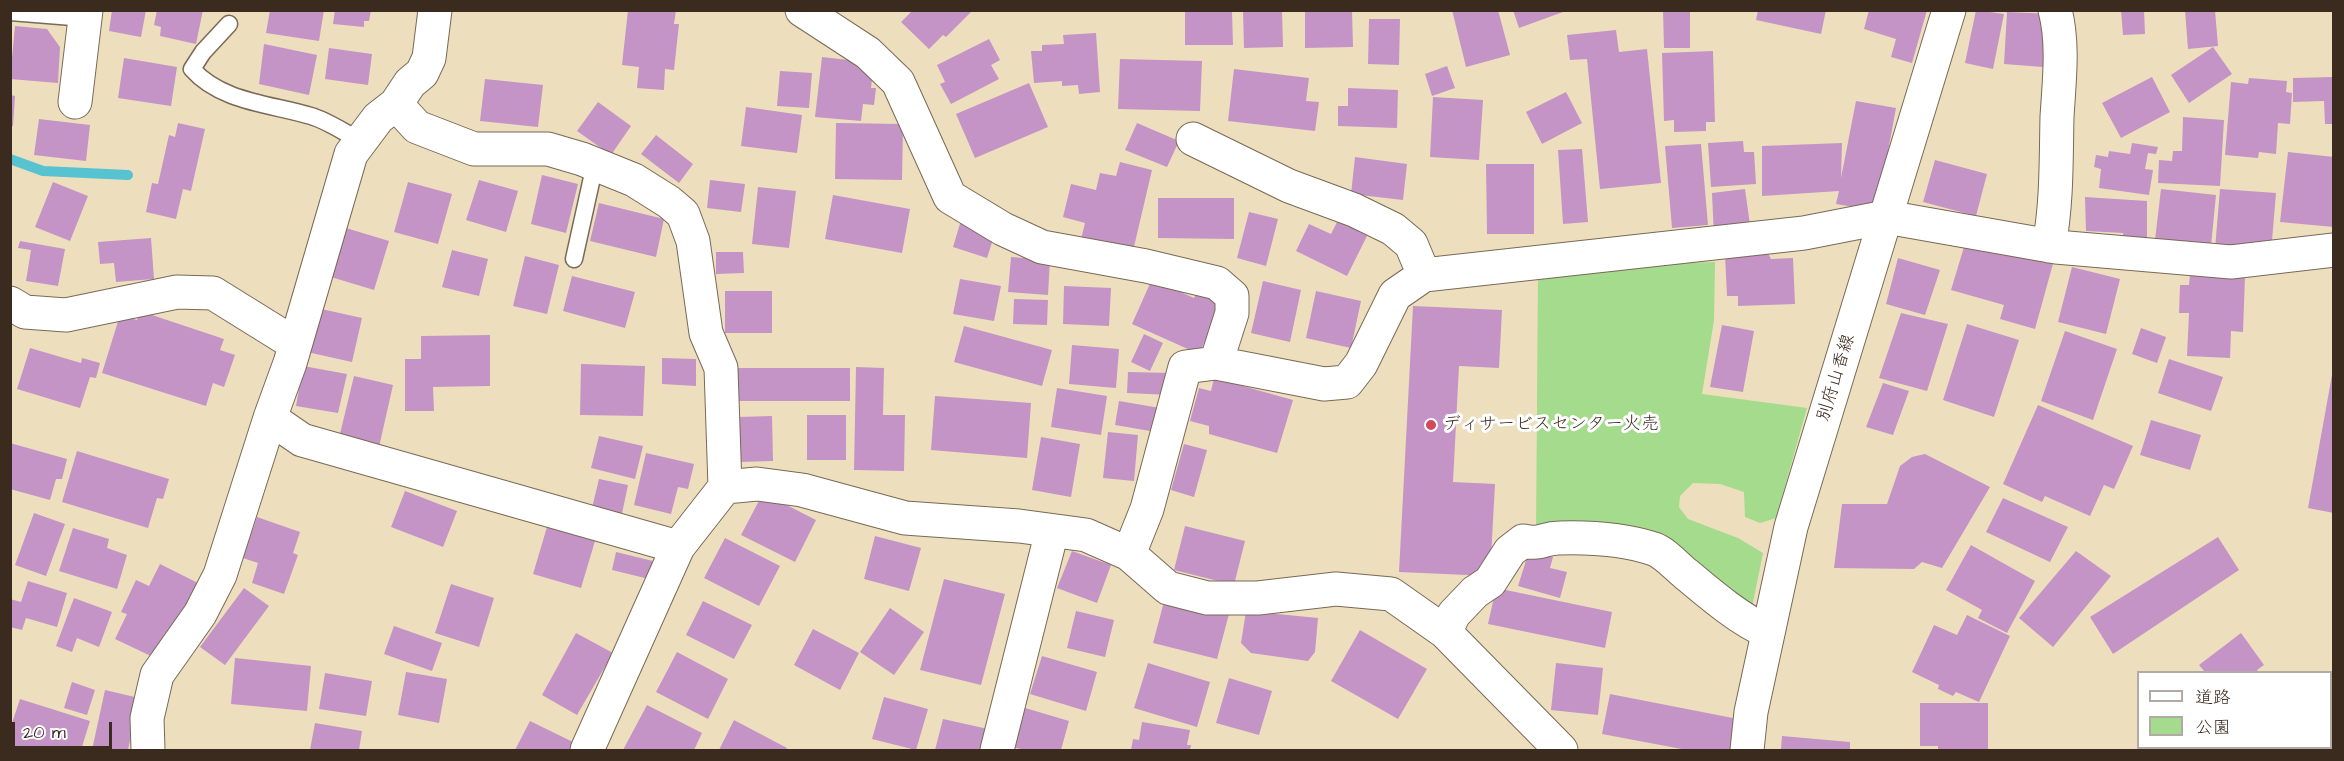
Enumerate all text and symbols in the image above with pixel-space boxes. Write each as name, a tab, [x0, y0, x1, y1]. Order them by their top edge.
street label: 別府山香線	[1814, 332, 1860, 424]
place label: ディサービスセンター火売	[1443, 414, 1659, 436]
marker: ディサービスセンター火売	[1424, 418, 1438, 432]
legend	[2137, 671, 2332, 749]
text: 道路	[2195, 685, 2231, 710]
scale bar	[15, 710, 116, 748]
text: 公園	[2195, 715, 2231, 740]
text: 20 m	[23, 720, 66, 745]

